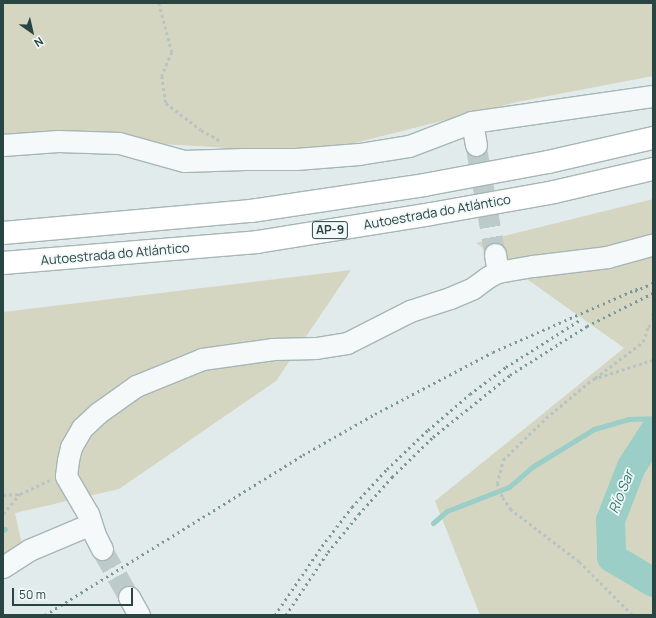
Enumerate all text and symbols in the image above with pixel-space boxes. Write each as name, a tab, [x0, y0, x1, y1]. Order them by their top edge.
north arrow	[12, 12, 52, 52]
text: N	[32, 34, 46, 51]
street label: Autoestrada do Atlántico	[362, 191, 512, 233]
road number: AP-9	[311, 220, 349, 240]
street label: Autoestrada do Atlántico	[40, 240, 190, 268]
water label: Río Sar	[605, 468, 637, 516]
scale bar	[14, 580, 135, 606]
text: 50 m	[19, 586, 46, 603]

